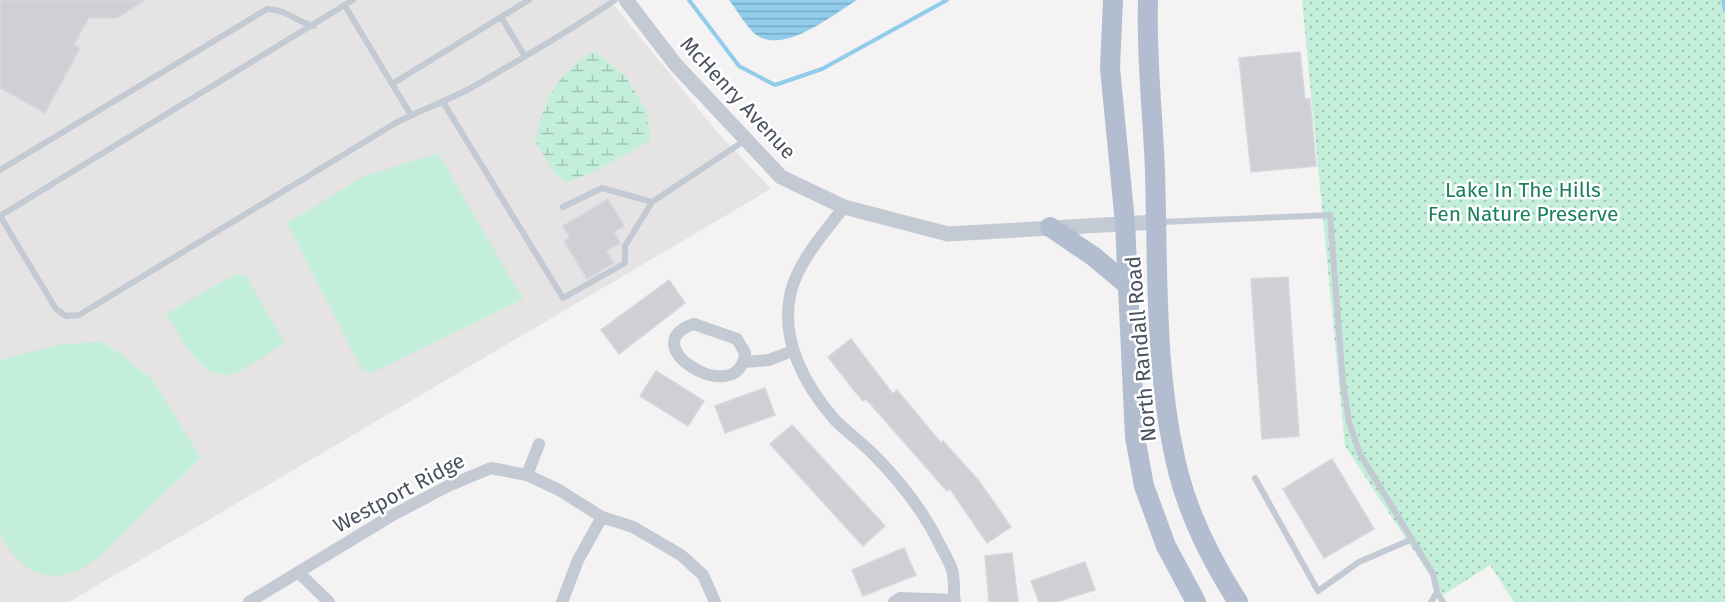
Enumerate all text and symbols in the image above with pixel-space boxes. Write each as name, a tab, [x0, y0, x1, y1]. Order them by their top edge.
street label: McHenry Avenue	[675, 31, 801, 165]
park label: Lake In The Hills Fen Nature Preserve	[1428, 177, 1618, 227]
street label: North Randall Road	[1120, 255, 1162, 443]
street label: Westport Ridge	[329, 447, 469, 539]

